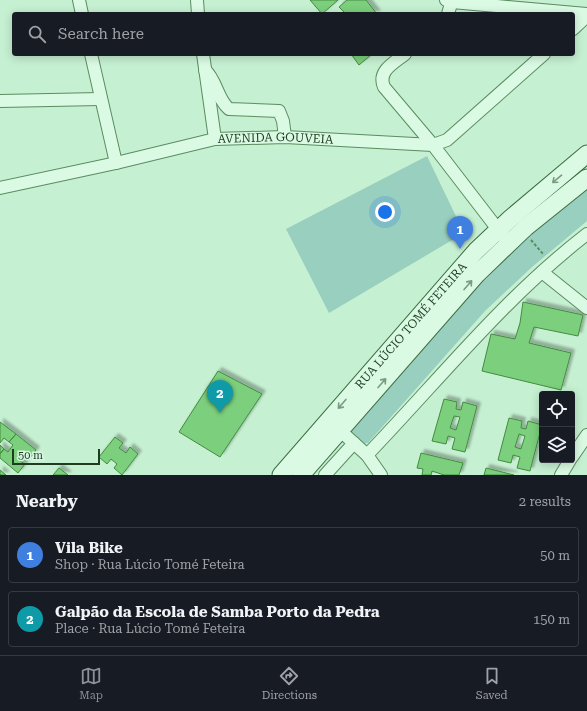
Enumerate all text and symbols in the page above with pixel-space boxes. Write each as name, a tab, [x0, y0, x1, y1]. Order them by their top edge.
search box	[12, 12, 575, 56]
icon: search	[26, 23, 48, 45]
text: Search here	[58, 25, 144, 43]
street label: AVENIDA GOUVEIA	[217, 130, 334, 147]
one-way arrow	[551, 175, 562, 184]
your location	[375, 202, 395, 222]
pin: 1	[447, 216, 473, 249]
street label: RUA LÚCIO TOMÉ FETEIRA	[352, 259, 470, 392]
one-way arrow	[463, 280, 473, 290]
one-way arrow	[378, 377, 387, 388]
pin: 2	[207, 380, 233, 413]
map controls	[539, 391, 575, 463]
button: locate	[539, 391, 575, 427]
one-way arrow	[338, 399, 347, 409]
button: layers	[539, 427, 575, 463]
scale bar	[12, 447, 100, 466]
text: 50 m	[18, 449, 43, 462]
text: Nearby	[16, 491, 78, 511]
text: 2 results	[519, 494, 571, 509]
text: Vila Bike	[55, 539, 123, 557]
text: 1	[26, 548, 34, 563]
text: 50 m	[540, 548, 570, 563]
text: Shop · Rua Lúcio Tomé Feteira	[55, 557, 245, 572]
text: Galpão da Escola de Samba Porto da Pedra	[55, 603, 380, 621]
text: 2	[26, 612, 34, 627]
text: 150 m	[533, 612, 570, 627]
text: Place · Rua Lúcio Tomé Feteira	[55, 621, 245, 636]
tab: Map	[79, 665, 103, 702]
tab: Directions	[262, 665, 317, 702]
tab: Saved	[476, 665, 508, 702]

